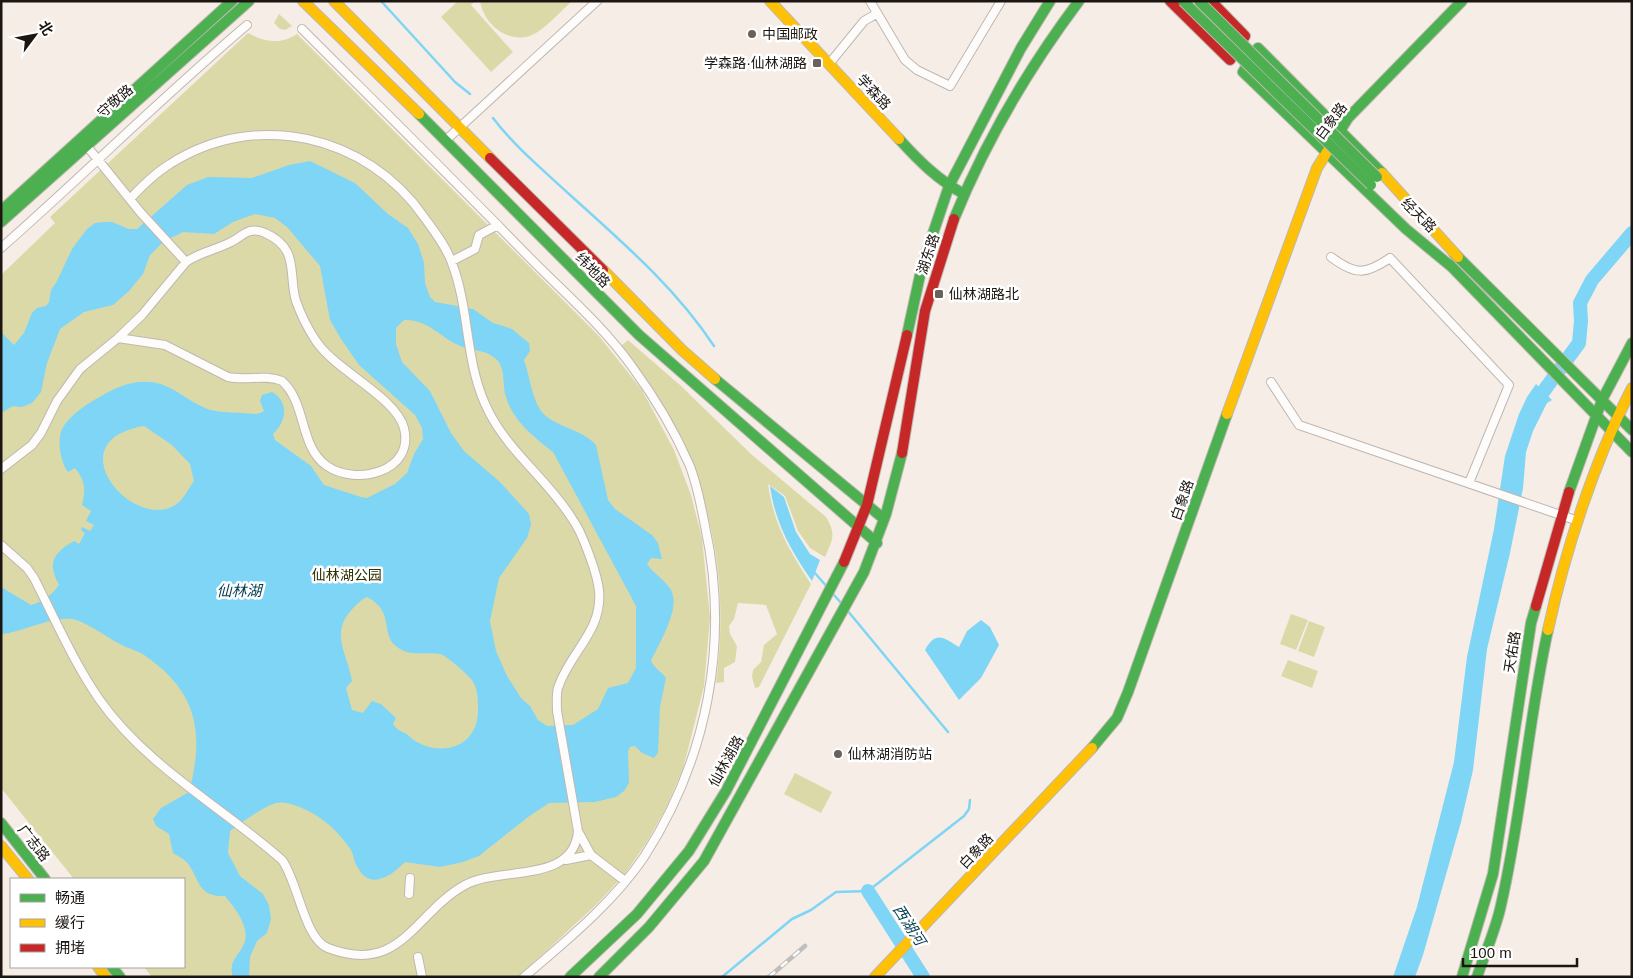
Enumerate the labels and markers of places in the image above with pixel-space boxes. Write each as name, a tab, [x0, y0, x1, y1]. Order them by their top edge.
place label: 中国邮政	[762, 26, 818, 42]
marker: 中国邮政	[746, 28, 758, 40]
place label: 学森路·仙林湖路	[704, 55, 807, 71]
marker: 学森路·仙林湖路	[811, 57, 823, 69]
place label: 仙林湖路北	[949, 286, 1019, 302]
marker: 仙林湖路北	[933, 288, 945, 300]
place label: 仙林湖消防站	[848, 746, 932, 762]
marker: 仙林湖消防站	[832, 748, 844, 760]

